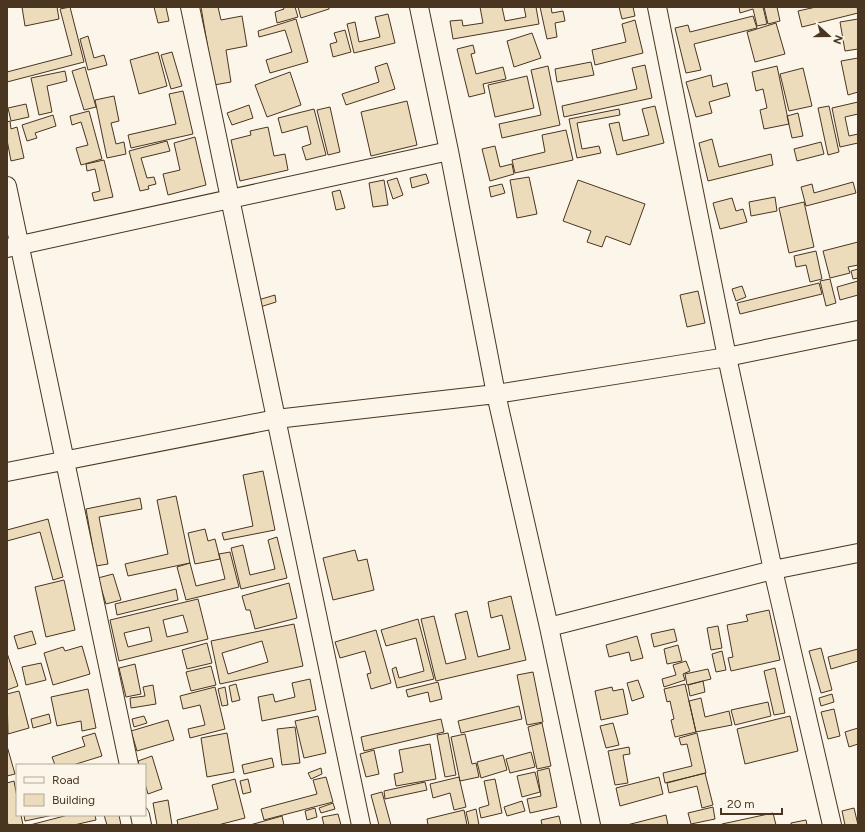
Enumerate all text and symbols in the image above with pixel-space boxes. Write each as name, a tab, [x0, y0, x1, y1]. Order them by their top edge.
north arrow	[809, 16, 849, 56]
text: N	[830, 33, 845, 46]
legend	[16, 764, 146, 816]
text: Road	[52, 773, 80, 787]
scale bar	[721, 790, 782, 816]
text: Building	[52, 793, 95, 807]
text: 20 m	[727, 797, 755, 811]

